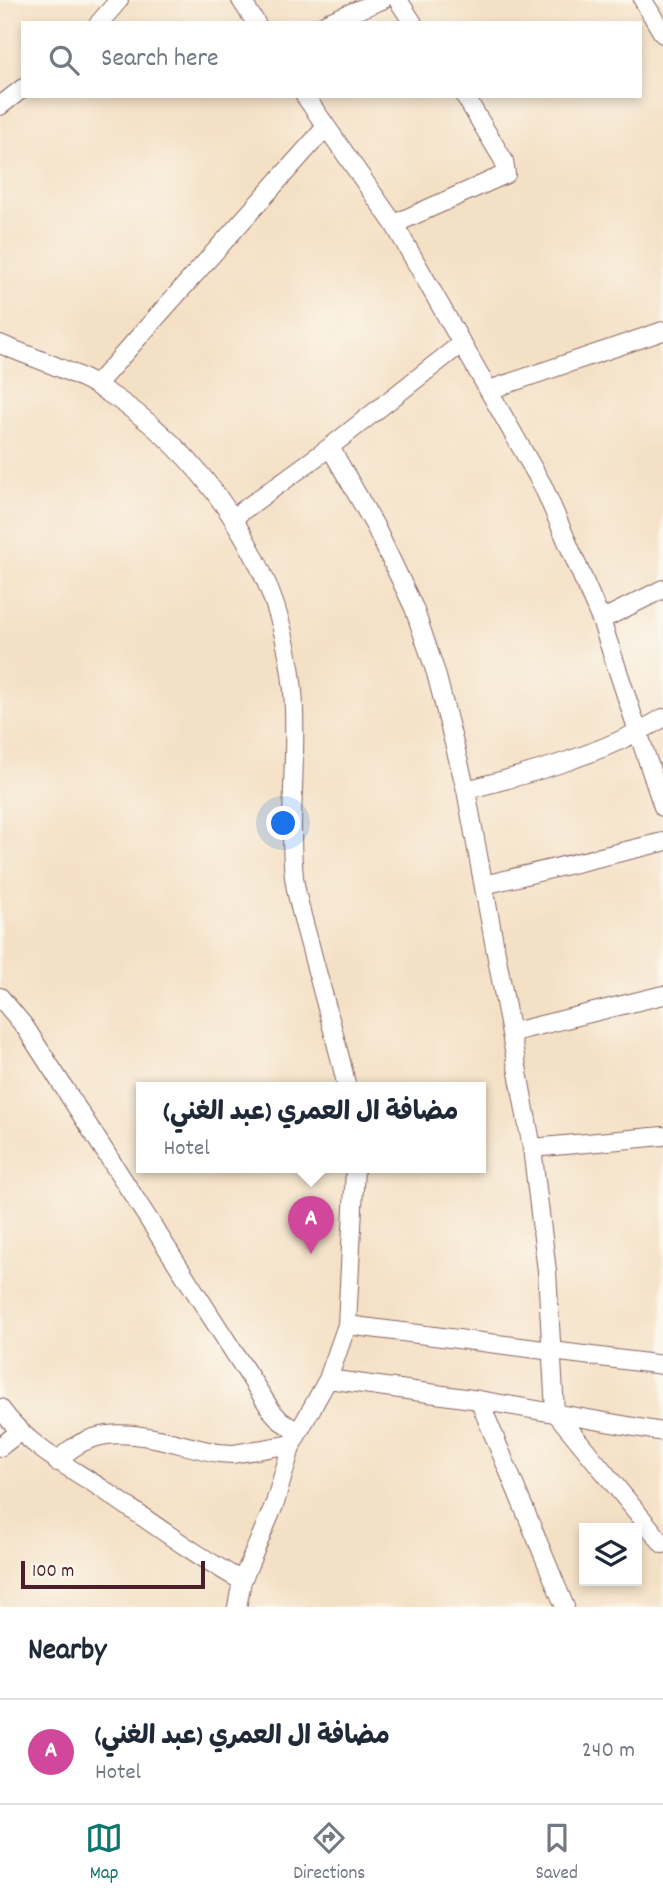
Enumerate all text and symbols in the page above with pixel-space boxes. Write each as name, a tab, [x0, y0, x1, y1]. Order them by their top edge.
search box	[21, 21, 642, 98]
icon: search	[45, 41, 83, 79]
text: Search here	[101, 41, 219, 78]
your location	[266, 806, 300, 840]
popup	[136, 1082, 486, 1173]
text: مضافة ال العمري (عبد الغني)	[164, 1095, 458, 1132]
text: Hotel	[164, 1133, 210, 1166]
pin: A	[288, 1196, 334, 1254]
map controls	[579, 1523, 642, 1586]
button: layers	[579, 1523, 642, 1586]
scale bar	[21, 1558, 205, 1590]
text: 100 m	[32, 1559, 74, 1586]
text: Nearby	[28, 1631, 106, 1674]
text: مضافة ال العمري (عبد الغني)	[95, 1719, 390, 1756]
text: A	[45, 1735, 57, 1768]
text: 240 m	[582, 1735, 635, 1768]
text: Hotel	[95, 1757, 141, 1790]
tab: Map	[85, 1819, 123, 1888]
tab: Directions	[293, 1819, 365, 1888]
tab: Saved	[535, 1819, 578, 1888]

